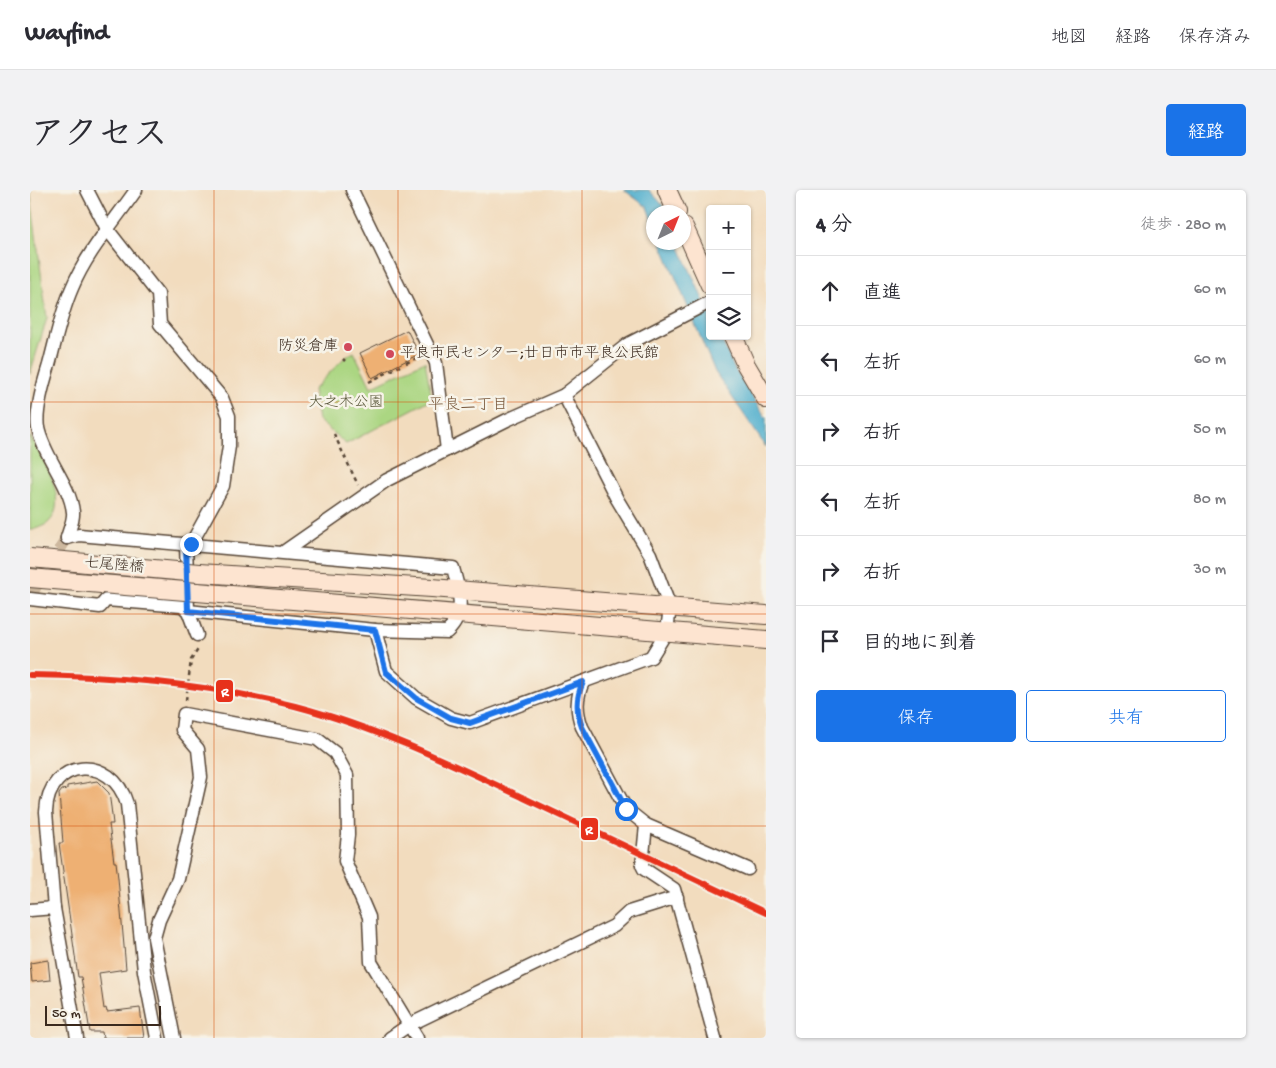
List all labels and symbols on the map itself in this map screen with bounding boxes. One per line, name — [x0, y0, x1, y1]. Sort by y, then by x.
north arrow — [646, 205, 691, 250]
place label: 防災倉庫 — [278, 337, 338, 356]
marker: 防災倉庫 — [342, 341, 354, 353]
place label: 平良市民センター;廿日市市平良公民館 — [400, 344, 659, 363]
marker: 平良市民センター;廿日市市平良公民館 — [384, 348, 396, 360]
park label: 大之木公園 — [308, 393, 384, 412]
district label: 平良二丁目 — [428, 395, 508, 416]
route end — [180, 533, 203, 556]
street label: 七尾陸橋 — [83, 554, 145, 578]
line badge: R — [215, 679, 234, 703]
text: R — [220, 685, 230, 702]
route start — [615, 798, 638, 821]
line badge: R — [580, 817, 599, 841]
text: R — [584, 823, 594, 840]
scale bar — [45, 1003, 161, 1026]

